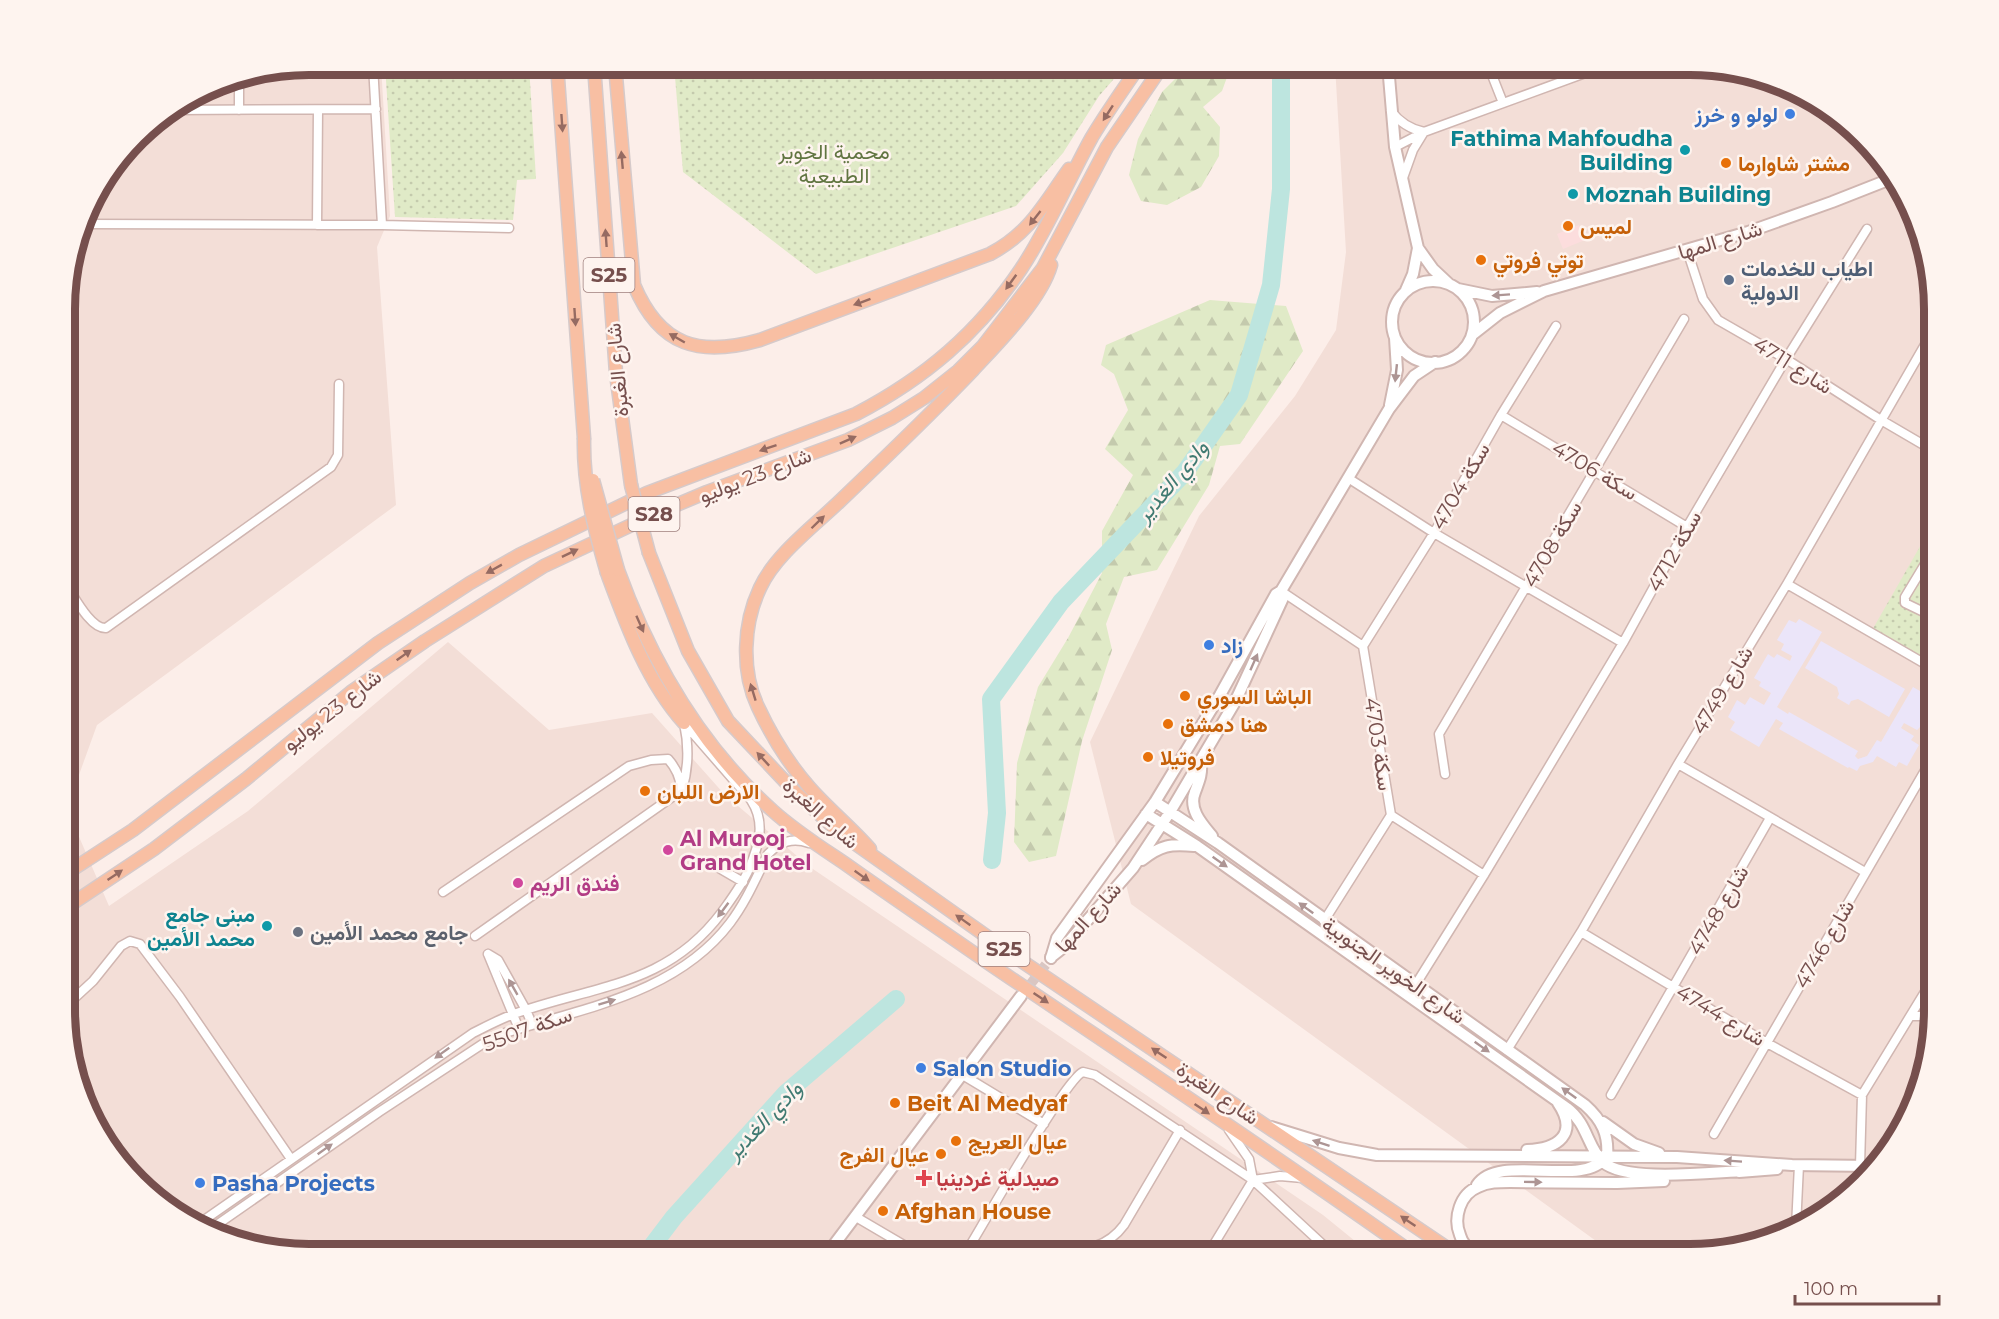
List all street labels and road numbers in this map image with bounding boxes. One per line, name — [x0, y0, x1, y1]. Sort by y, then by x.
street label: شارع المها — [1675, 215, 1766, 267]
road number: S25 — [584, 258, 634, 292]
street label: شارع الغبرة — [600, 322, 636, 418]
street label: 4711 شارع — [1748, 331, 1837, 401]
street label: 4706 سكة — [1548, 435, 1642, 505]
street label: سكة 4704 — [1425, 438, 1495, 534]
street label: شارع 23 يوليو — [695, 442, 815, 510]
street label: سكة 4708 — [1517, 496, 1587, 592]
road number: S28 — [628, 497, 680, 531]
street label: سكة 4712 — [1642, 506, 1706, 596]
street label: 4749 شارع — [1686, 642, 1760, 740]
street label: شارع 23 يوليو — [278, 664, 387, 758]
street label: 4703 سكة — [1359, 696, 1399, 792]
street label: شارع الغبرة — [776, 772, 864, 855]
street label: 4748 شارع — [1682, 861, 1755, 960]
street label: شارع المها — [1050, 876, 1128, 959]
street label: 4746 شارع — [1789, 895, 1861, 994]
street label: شارع الخوير الجنوبية — [1316, 911, 1471, 1031]
road number: S25 — [978, 932, 1030, 966]
street label: 4744 شارع — [1671, 979, 1770, 1053]
street label: سكة 5507 — [479, 1001, 575, 1057]
street label: شارع الغبرة — [1171, 1056, 1264, 1131]

